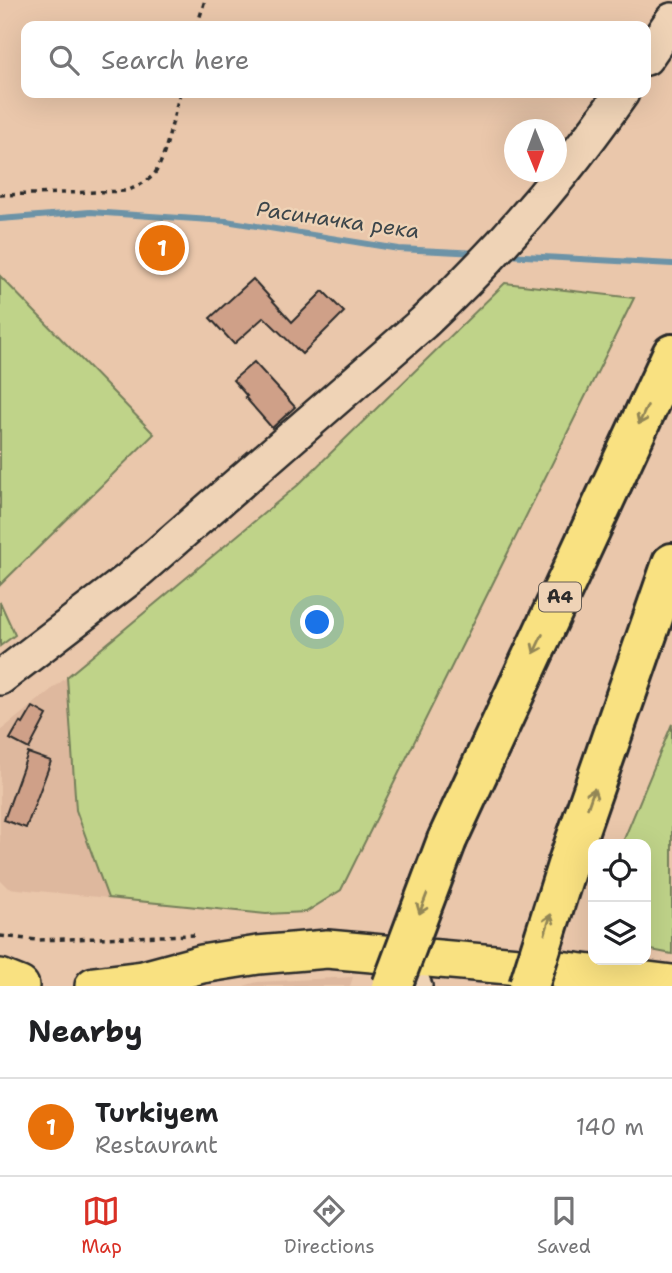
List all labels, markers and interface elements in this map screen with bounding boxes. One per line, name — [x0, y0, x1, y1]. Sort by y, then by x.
search box — [21, 21, 651, 98]
icon: search — [45, 41, 83, 79]
text: Search here — [101, 42, 250, 77]
north arrow — [504, 119, 567, 182]
water label: Расиначка река — [255, 195, 421, 245]
pin: 1 — [139, 222, 185, 274]
one-way arrow — [636, 405, 649, 426]
road number: A4 — [539, 582, 581, 612]
your location — [300, 605, 334, 639]
one-way arrow — [531, 633, 544, 654]
one-way arrow — [585, 788, 598, 809]
map controls — [588, 839, 651, 965]
button: locate — [588, 839, 651, 902]
one-way arrow — [416, 892, 428, 914]
button: layers — [588, 902, 651, 965]
one-way arrow — [543, 913, 556, 935]
text: Nearby — [28, 1011, 143, 1052]
text: Turkiyem — [95, 1095, 218, 1130]
text: 1 — [46, 1112, 56, 1142]
text: 140 m — [576, 1112, 644, 1142]
text: Restaurant — [95, 1130, 218, 1160]
tab: Map — [81, 1192, 122, 1259]
tab: Directions — [284, 1192, 375, 1259]
tab: Saved — [537, 1192, 591, 1259]

